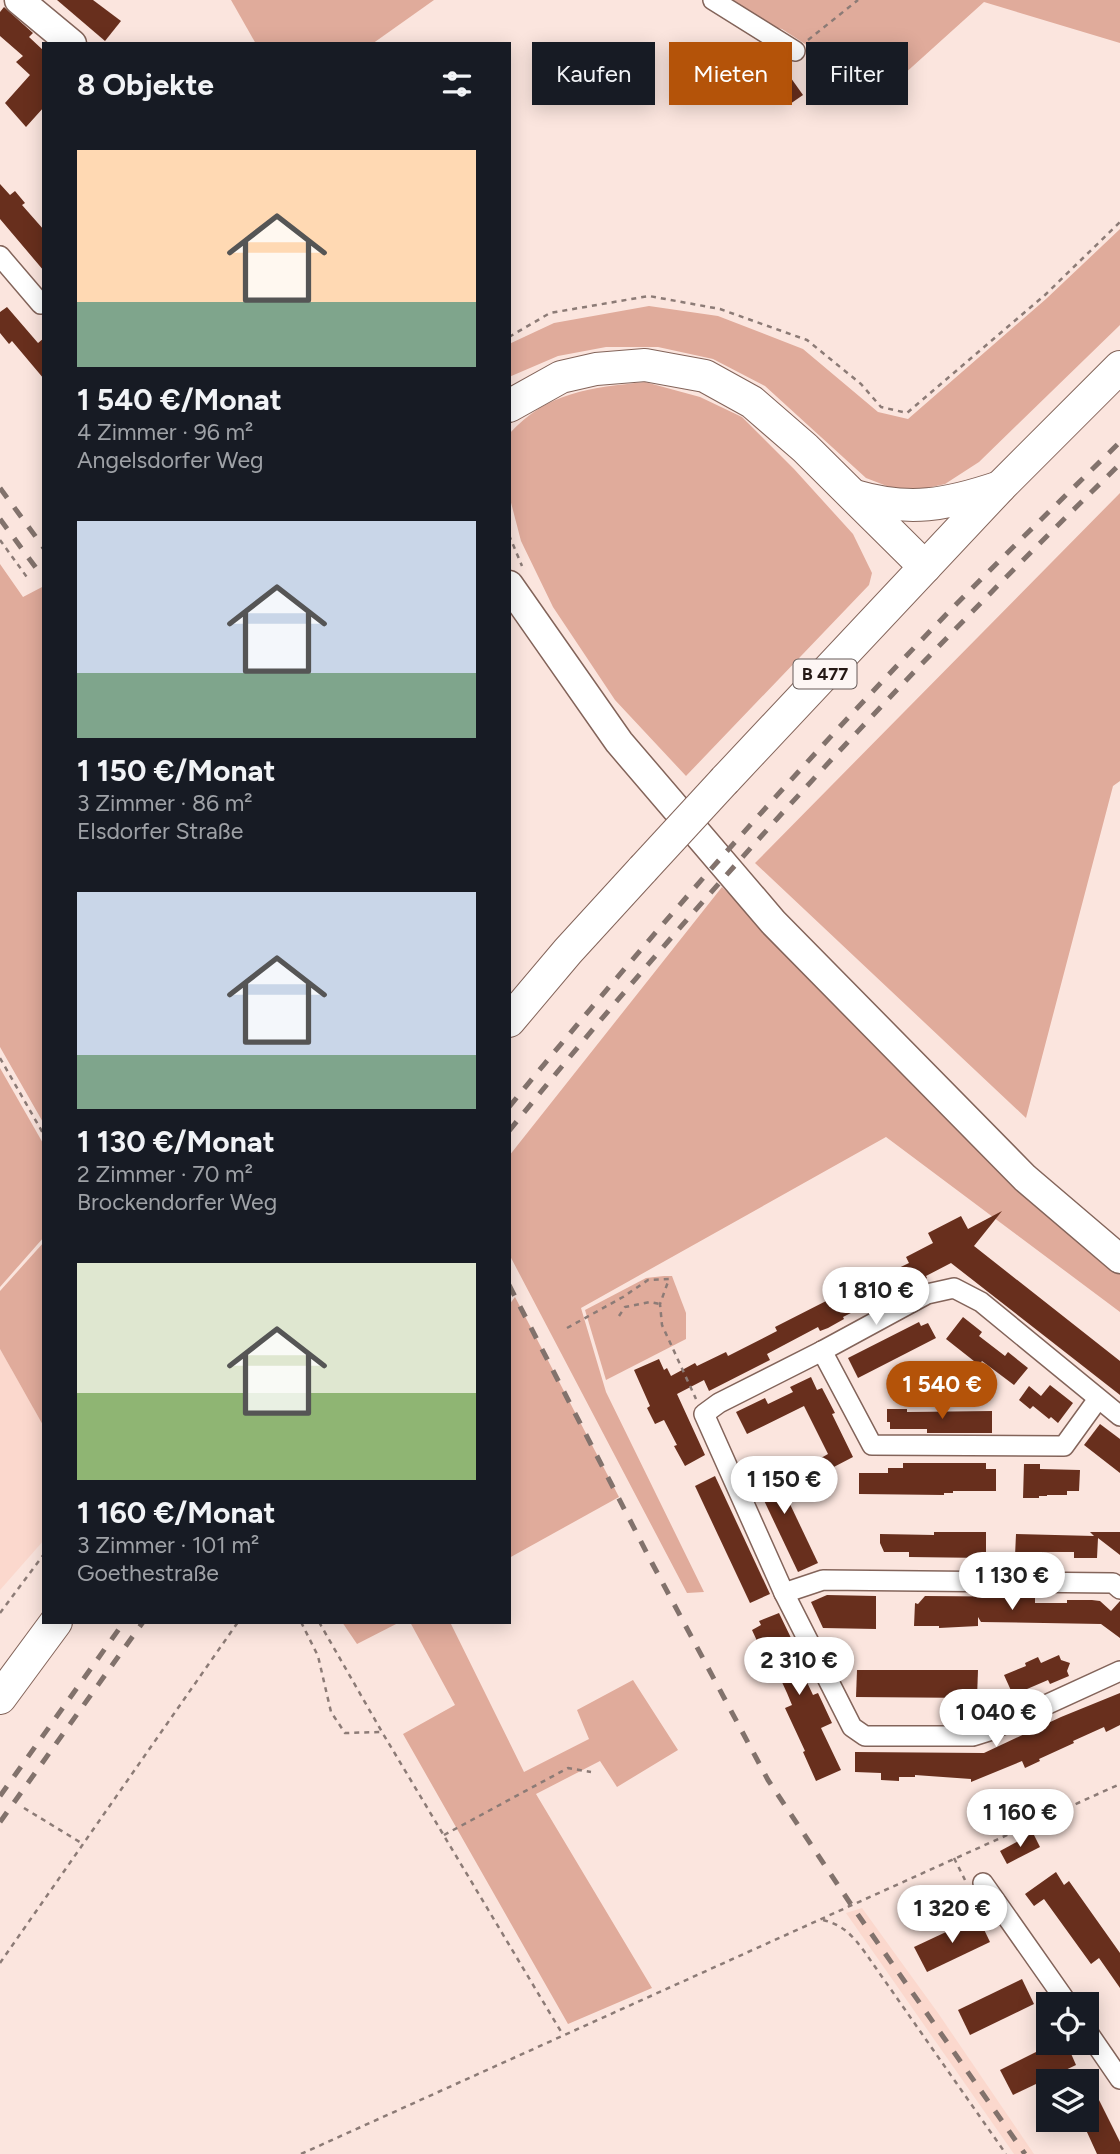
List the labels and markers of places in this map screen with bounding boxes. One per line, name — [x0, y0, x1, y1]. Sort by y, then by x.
pin: 1 810 € — [811, 1268, 941, 1327]
pin: 1 540 € — [877, 1362, 1007, 1421]
pin: 1 150 € — [719, 1456, 849, 1516]
pin: 1 130 € — [947, 1552, 1077, 1612]
pin: 2 310 € — [734, 1638, 864, 1697]
pin: 1 040 € — [931, 1690, 1061, 1749]
pin: 1 160 € — [955, 1790, 1085, 1849]
pin: 1 320 € — [887, 1885, 1017, 1945]

